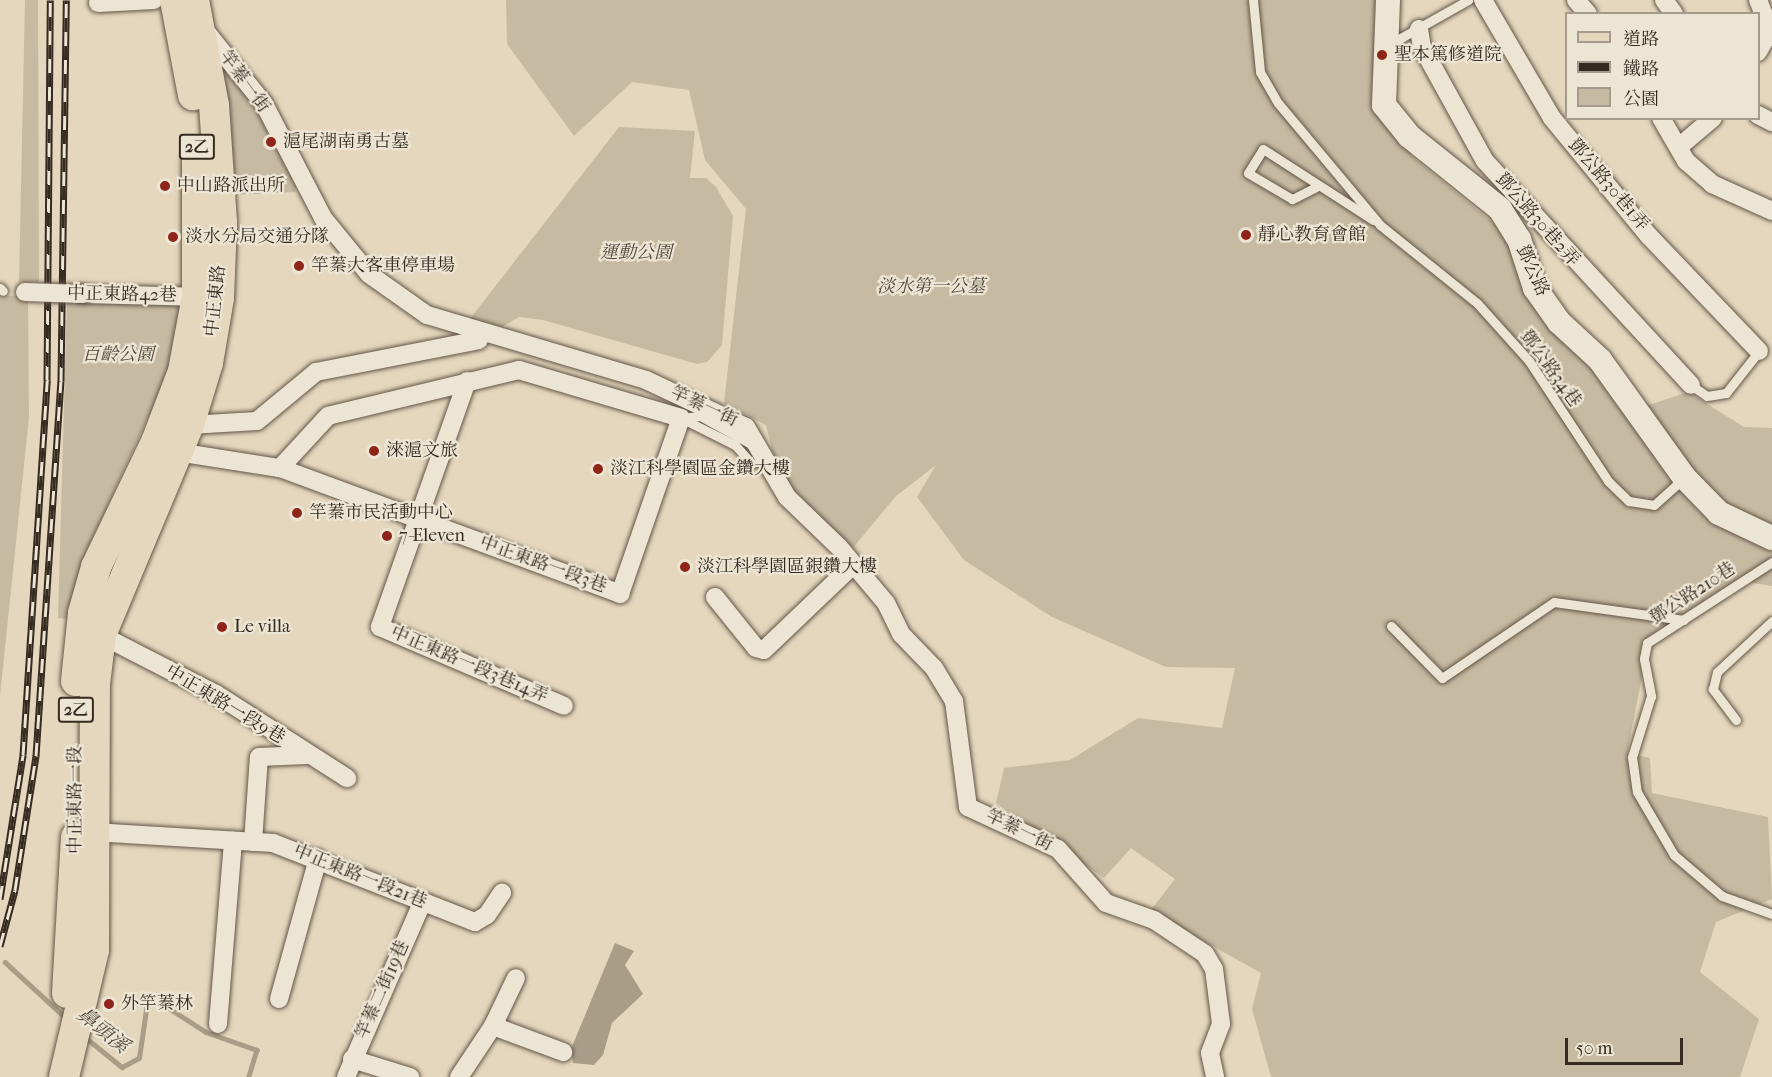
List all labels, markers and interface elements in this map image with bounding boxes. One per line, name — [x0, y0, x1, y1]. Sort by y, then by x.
legend — [1565, 12, 1760, 120]
text: 道路 — [1623, 29, 1659, 50]
place label: 聖本篤修道院 — [1394, 44, 1502, 66]
street label: 竿蓁一街 — [214, 47, 274, 117]
marker: 聖本篤修道院 — [1375, 48, 1389, 62]
text: 鐵路 — [1623, 59, 1659, 80]
text: 公園 — [1623, 89, 1659, 110]
place label: 滬尾湖南勇古墓 — [283, 131, 409, 153]
road number: 2乙 — [178, 134, 216, 160]
street label: 鄧公路30巷1弄 — [1563, 134, 1653, 236]
marker: 滬尾湖南勇古墓 — [264, 135, 278, 149]
street label: 鄧公路30巷2弄 — [1491, 169, 1583, 271]
place label: 中山路派出所 — [177, 175, 285, 197]
marker: 中山路派出所 — [158, 179, 172, 193]
place label: 靜心教育會館 — [1258, 224, 1366, 246]
place label: 淡水分局交通分隊 — [185, 226, 329, 248]
marker: 靜心教育會館 — [1239, 228, 1253, 242]
marker: 淡水分局交通分隊 — [166, 230, 180, 244]
park label: 運動公園 — [600, 242, 672, 264]
street label: 鄧公路 — [1511, 242, 1553, 300]
place label: 竿蓁大客車停車場 — [311, 255, 455, 277]
marker: 竿蓁大客車停車場 — [292, 259, 306, 273]
street label: 中正東路 — [201, 264, 231, 338]
park label: 淡水第一公墓 — [877, 276, 985, 298]
street label: 中正東路42巷 — [67, 283, 177, 307]
street label: 鄧公路34巷 — [1515, 326, 1585, 412]
park label: 百齡公園 — [82, 344, 154, 366]
street label: 竿蓁一街 — [667, 382, 741, 432]
place label: 淶滬文旅 — [386, 440, 458, 462]
marker: 淶滬文旅 — [367, 444, 381, 458]
place label: 淡江科學園區金鑽大樓 — [610, 458, 790, 480]
marker: 淡江科學園區金鑽大樓 — [591, 462, 605, 476]
place label: 竿蓁市民活動中心 — [309, 502, 453, 524]
marker: 竿蓁市民活動中心 — [290, 506, 304, 520]
place label: 7-Eleven — [399, 525, 465, 547]
marker: 7-Eleven — [380, 529, 394, 543]
street label: 中正東路一段3巷 — [477, 532, 609, 598]
place label: 淡江科學園區銀鑽大樓 — [697, 556, 877, 578]
street label: 鄧公路210巷 — [1646, 558, 1740, 630]
marker: 淡江科學園區銀鑽大樓 — [678, 560, 692, 574]
place label: Le villa — [234, 616, 290, 638]
marker: Le villa — [215, 620, 229, 634]
street label: 中正東路一段3巷14弄 — [387, 622, 551, 708]
street label: 中正東路一段9巷 — [161, 661, 289, 749]
road number: 2乙 — [56, 697, 96, 723]
street label: 中正東路一段 — [65, 746, 87, 854]
street label: 竿蓁一街 — [982, 806, 1056, 856]
street label: 中正東路一段21巷 — [290, 840, 430, 914]
street label: 竿蓁二街19巷 — [352, 937, 414, 1043]
place label: 外竿蓁林 — [121, 993, 193, 1015]
marker: 外竿蓁林 — [102, 997, 116, 1011]
water label: 鼻頭溪 — [72, 1002, 134, 1058]
scale bar — [1568, 1026, 1686, 1064]
text: 50 m — [1576, 1038, 1612, 1059]

